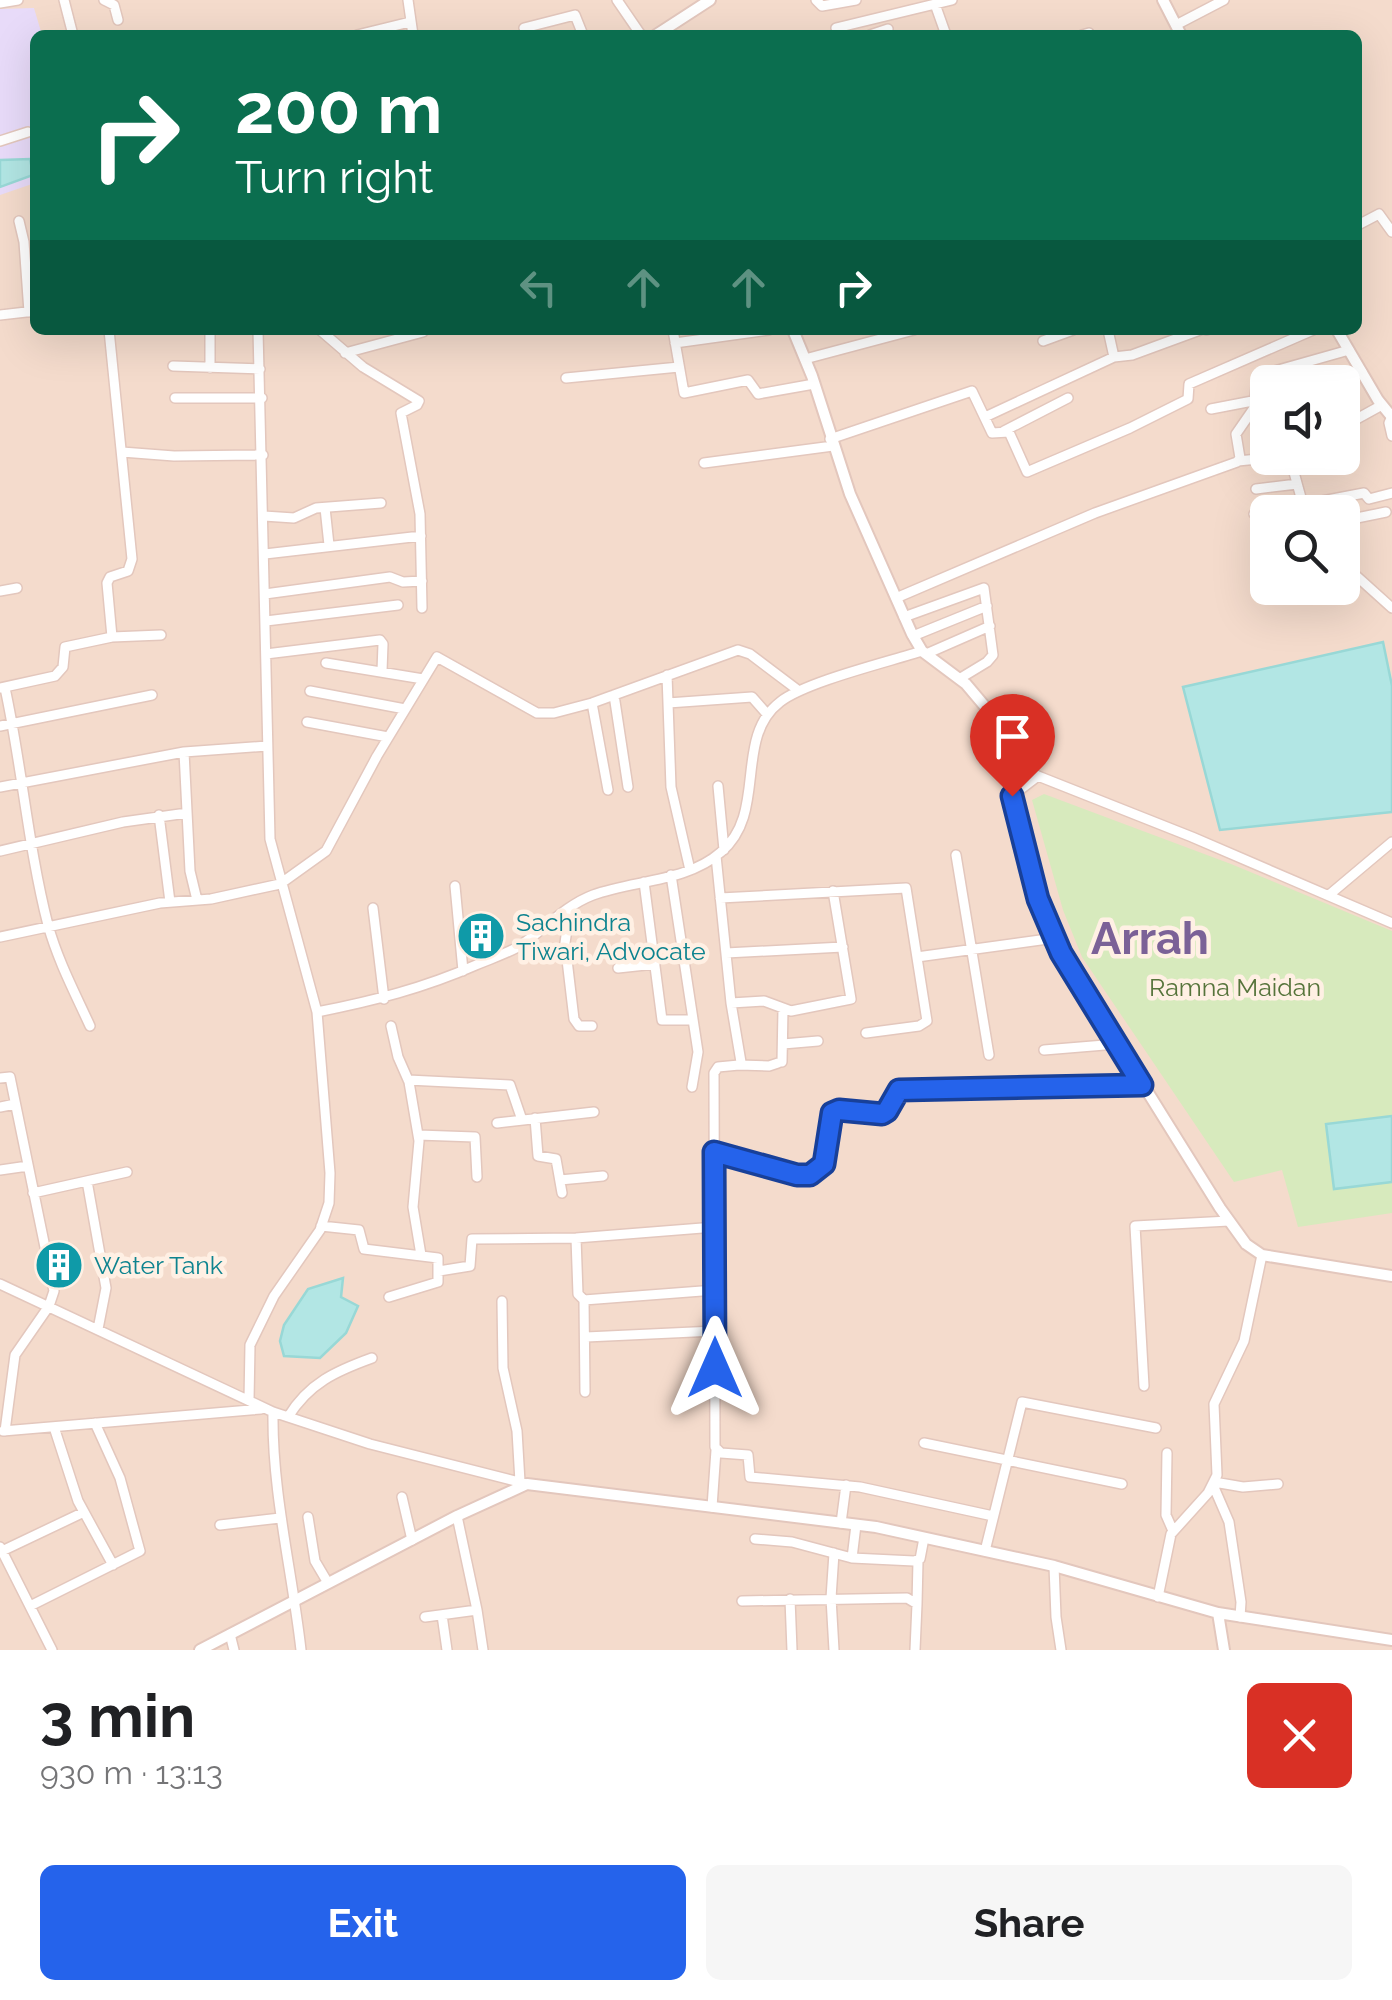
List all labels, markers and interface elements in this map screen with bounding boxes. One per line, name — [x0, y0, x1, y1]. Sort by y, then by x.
text: 200 m — [235, 67, 442, 149]
icon: right — [70, 70, 200, 200]
text: Turn right — [235, 151, 433, 204]
icon: left — [511, 260, 566, 315]
icon: ahead — [616, 260, 671, 315]
icon: ahead — [721, 260, 776, 315]
icon: right — [826, 260, 881, 315]
map controls — [1250, 365, 1360, 605]
button: sound — [1250, 365, 1360, 475]
button: search — [1250, 495, 1360, 605]
pin — [970, 694, 1055, 797]
icon: arrive — [985, 709, 1040, 764]
place label: Sachindra Tiwari, Advocate — [516, 907, 706, 966]
building icon: Sachindra Tiwari, Advocate — [455, 910, 507, 962]
district label: Arrah — [1091, 912, 1209, 965]
park label: Ramna Maidan — [1149, 972, 1321, 1002]
building icon: Water Tank — [33, 1239, 85, 1291]
place label: Water Tank — [94, 1250, 224, 1280]
position arrow — [663, 1316, 767, 1420]
text: 3 min — [40, 1681, 195, 1751]
button: close — [1247, 1683, 1352, 1788]
text: 930 m · 13:13 — [40, 1754, 223, 1791]
button: Exit — [40, 1865, 686, 1980]
button: Share — [706, 1865, 1352, 1980]

